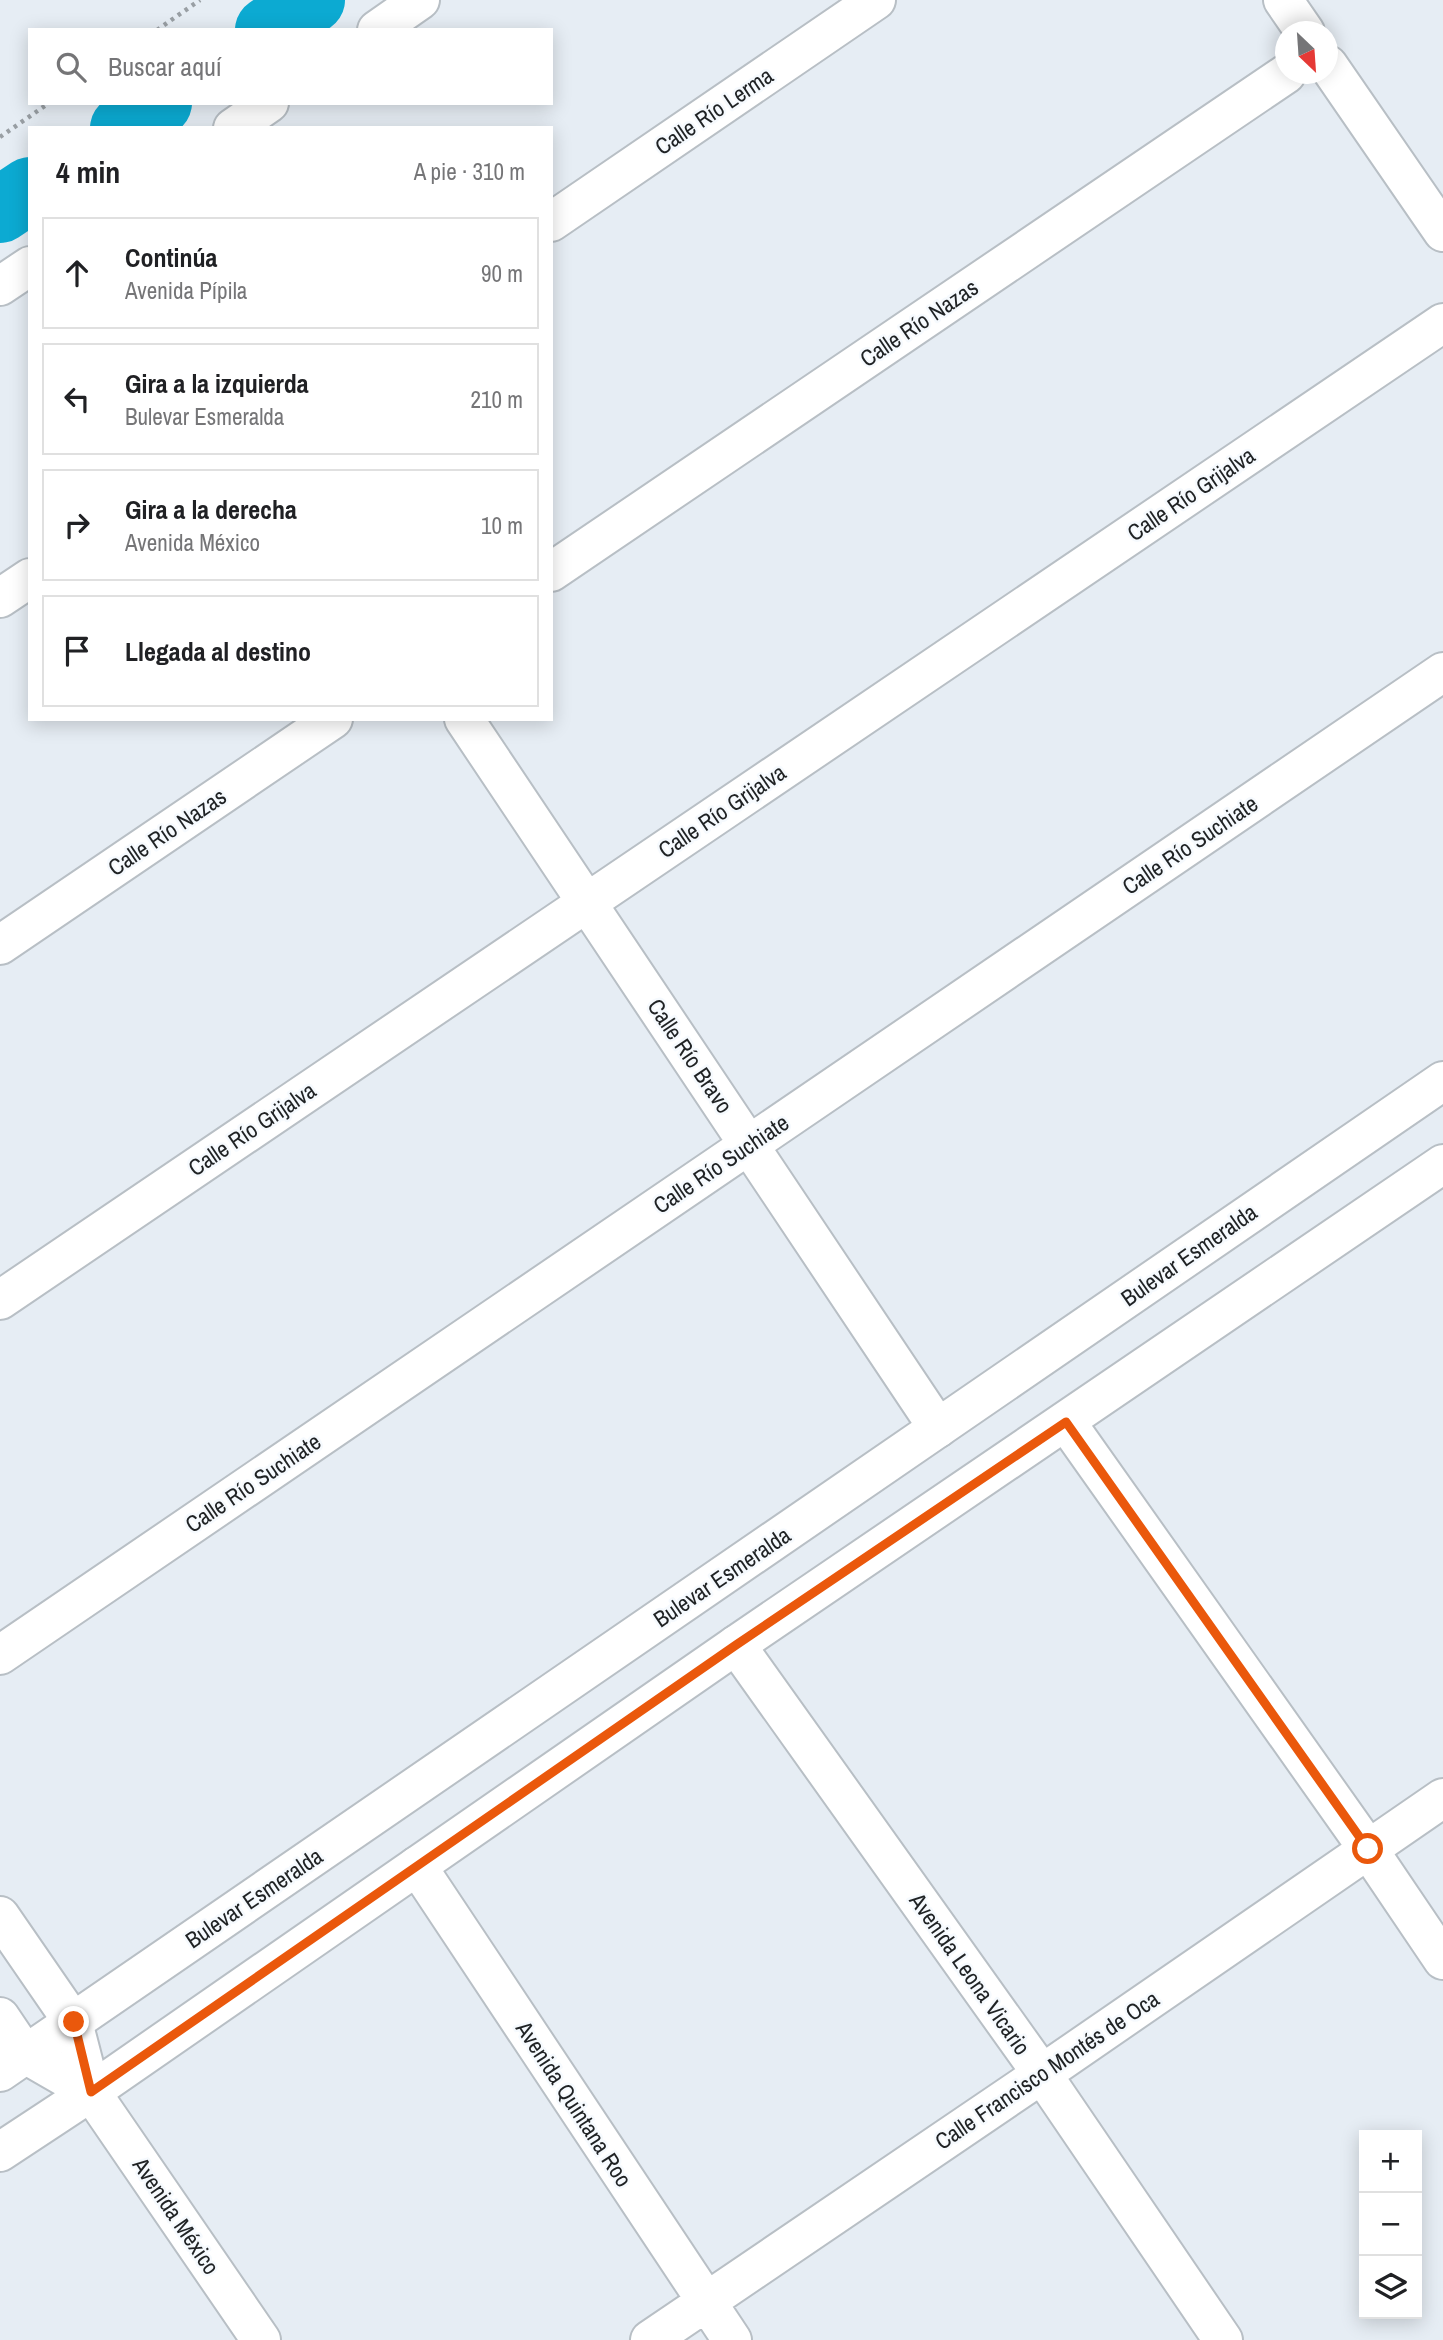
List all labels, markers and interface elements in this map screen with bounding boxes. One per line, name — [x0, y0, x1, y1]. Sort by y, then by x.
north arrow — [1275, 21, 1338, 84]
search box — [28, 28, 553, 105]
icon: search — [52, 48, 90, 86]
text: Buscar aquí — [108, 49, 222, 84]
street label: Calle Río Lerma — [649, 59, 779, 162]
text: 4 min — [56, 152, 120, 192]
text: A pie · 310 m — [414, 156, 525, 187]
text: Continúa — [125, 240, 217, 275]
icon: ahead — [58, 254, 96, 292]
text: 90 m — [481, 258, 523, 289]
street label: Calle Río Nazas — [854, 272, 984, 374]
text: Avenida Pípila — [125, 275, 247, 306]
text: Gira a la izquierda — [125, 366, 309, 401]
icon: left — [58, 380, 96, 418]
text: 210 m — [471, 384, 523, 415]
text: Bulevar Esmeralda — [125, 401, 284, 432]
street label: Calle Río Grijalva — [1121, 439, 1261, 548]
text: Gira a la derecha — [125, 492, 297, 527]
icon: right — [58, 506, 96, 544]
text: 10 m — [481, 510, 523, 541]
text: Avenida México — [125, 527, 260, 558]
icon: arrive — [58, 632, 96, 670]
text: Llegada al destino — [125, 634, 311, 669]
street label: Calle Río Grijalva — [652, 756, 792, 865]
street label: Calle Río Nazas — [102, 781, 232, 883]
street label: Calle Río Suchiate — [1116, 788, 1264, 901]
street label: Calle Río Bravo — [641, 992, 740, 1119]
street label: Calle Río Grijalva — [182, 1074, 322, 1183]
street label: Calle Río Suchiate — [647, 1107, 795, 1220]
street label: Bulevar Esmeralda — [1115, 1196, 1263, 1313]
street label: Calle Río Suchiate — [179, 1426, 327, 1539]
street label: Bulevar Esmeralda — [647, 1519, 797, 1634]
route start — [1352, 1833, 1383, 1864]
street label: Bulevar Esmeralda — [179, 1840, 329, 1955]
street label: Avenida Leona Vicario — [902, 1886, 1038, 2061]
street label: Calle Francisco Montés de Oca — [929, 1983, 1165, 2156]
route end — [58, 2006, 89, 2037]
street label: Avenida Quintana Roo — [509, 2014, 640, 2193]
map controls — [1359, 2130, 1422, 2319]
button: + — [1359, 2130, 1422, 2193]
street label: Avenida México — [125, 2150, 227, 2280]
button: − — [1359, 2193, 1422, 2256]
button: layers — [1359, 2256, 1422, 2319]

